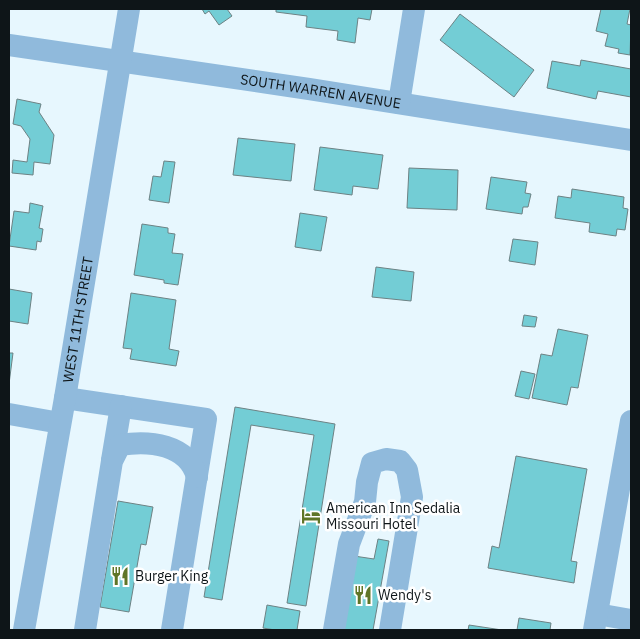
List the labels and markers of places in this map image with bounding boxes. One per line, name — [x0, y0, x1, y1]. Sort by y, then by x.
place label: American Inn Sedalia Missouri Hotel — [326, 499, 461, 533]
hotel icon: American Inn Sedalia Missouri Hotel — [300, 505, 322, 527]
restaurant icon: Burger King — [109, 565, 131, 587]
place label: Burger King — [135, 567, 209, 585]
restaurant icon: Wendy's — [352, 584, 374, 606]
place label: Wendy's — [378, 586, 432, 604]

